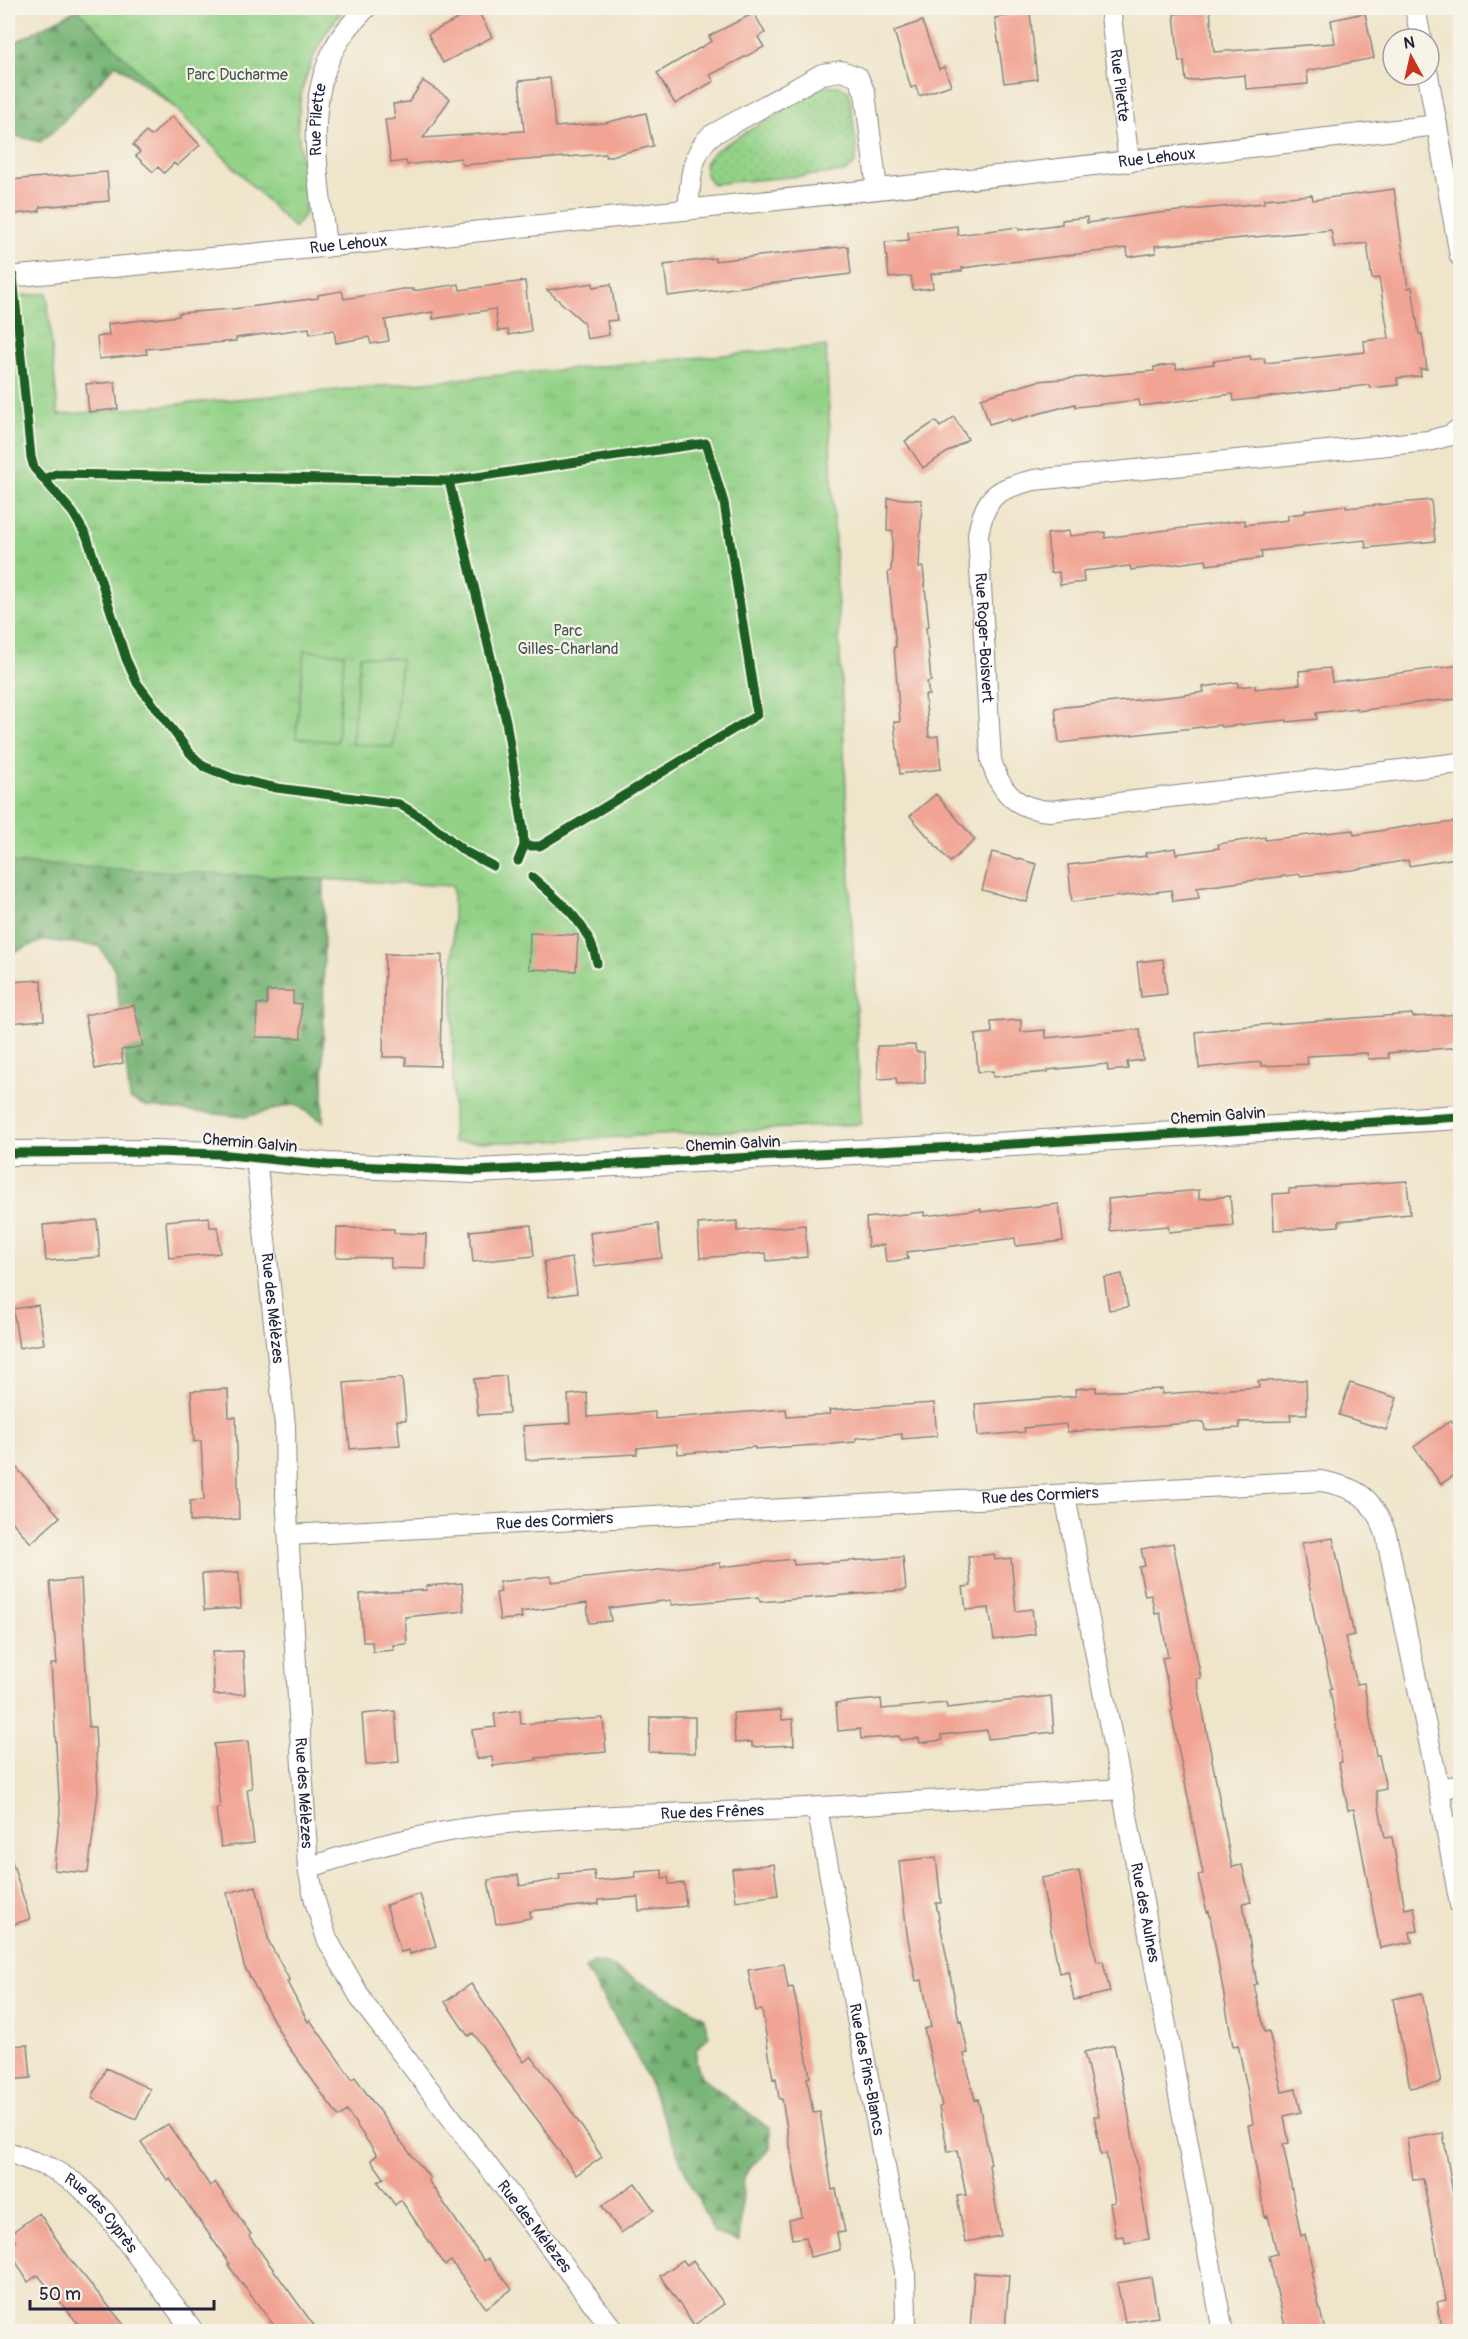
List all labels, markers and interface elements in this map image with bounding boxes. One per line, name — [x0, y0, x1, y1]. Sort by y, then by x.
north arrow — [1381, 27, 1441, 87]
text: N — [1402, 32, 1416, 54]
street label: Rue Pilette — [1105, 48, 1134, 123]
park label: Parc Ducharme — [186, 65, 288, 85]
street label: Rue Pilette — [306, 81, 331, 156]
street label: Rue Lehoux — [1117, 143, 1197, 172]
street label: Rue Lehoux — [309, 231, 388, 258]
street label: Rue Roger-Boisvert — [970, 572, 998, 704]
park label: Parc Gilles-Charland — [517, 621, 619, 659]
street label: Chemin Galvin — [1170, 1103, 1266, 1129]
street label: Chemin Galvin — [202, 1129, 298, 1157]
street label: Chemin Galvin — [685, 1132, 781, 1156]
street label: Rue des Mélèzes — [256, 1252, 288, 1364]
street label: Rue des Cormiers — [981, 1483, 1099, 1509]
street label: Rue des Cormiers — [496, 1508, 614, 1534]
street label: Rue des Mélèzes — [290, 1737, 317, 1849]
street label: Rue des Frênes — [660, 1800, 764, 1824]
street label: Rue des Aulnes — [1126, 1861, 1164, 1964]
street label: Rue des Pins-Blancs — [844, 2002, 889, 2137]
street label: Rue des Cyprès — [61, 2169, 142, 2257]
street label: Rue des Mélèzes — [493, 2177, 576, 2277]
scale bar — [30, 2273, 214, 2311]
text: 50 m — [39, 2283, 81, 2306]

